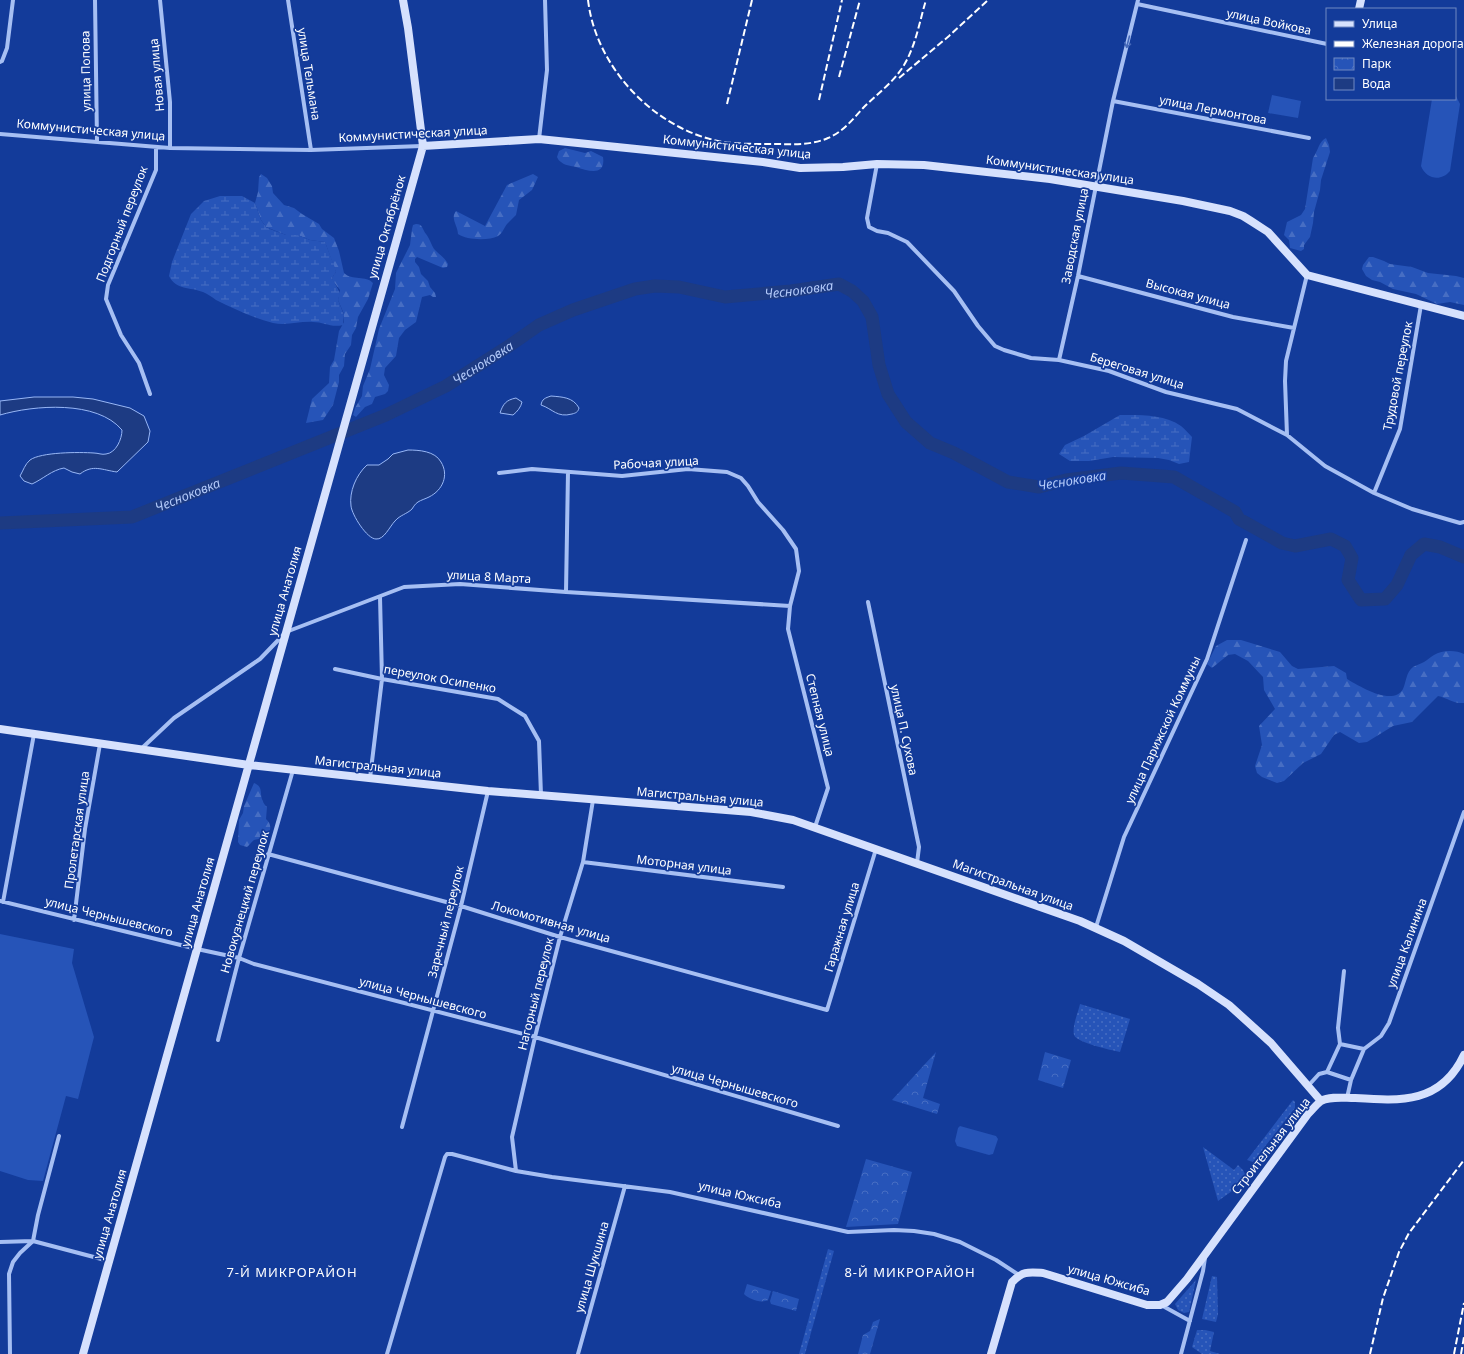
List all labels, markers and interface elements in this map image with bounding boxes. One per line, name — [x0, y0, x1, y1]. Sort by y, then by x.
street label: улица Войкова — [1225, 4, 1313, 39]
legend — [1326, 8, 1456, 100]
text: Улица — [1362, 15, 1397, 32]
street label: улица Тельмана — [294, 26, 325, 121]
street label: улица Попова — [76, 30, 95, 112]
one-way arrow — [1124, 35, 1131, 48]
text: Железная дорога — [1362, 35, 1464, 52]
street label: Новая улица — [145, 38, 168, 112]
text: Парк — [1362, 55, 1392, 72]
text: Вода — [1362, 75, 1391, 92]
street label: улица Лермонтова — [1158, 91, 1268, 128]
street label: Коммунистическая улица — [16, 115, 166, 144]
street label: Коммунистическая улица — [338, 121, 488, 146]
street label: Коммунистическая улица — [662, 130, 812, 163]
street label: Коммунистическая улица — [985, 151, 1135, 188]
street label: Подгорный переулок — [92, 163, 152, 284]
street label: улица Октябрёнок — [364, 172, 410, 281]
street label: Заводская улица — [1057, 186, 1092, 285]
street label: Высокая улица — [1144, 274, 1232, 313]
water label: Чесноковка — [764, 276, 835, 302]
street label: Трудовой переулок — [1379, 319, 1417, 432]
water label: Чесноковка — [449, 336, 517, 389]
street label: Береговая улица — [1088, 348, 1186, 393]
street label: Рабочая улица — [613, 452, 699, 473]
water label: Чесноковка — [1037, 466, 1108, 494]
water label: Чесноковка — [152, 473, 224, 516]
street label: улица Анатолия — [264, 544, 305, 638]
street label: улица 8 Марта — [447, 566, 531, 587]
street label: улица Парижской Коммуны — [1121, 653, 1204, 807]
street label: переулок Осипенко — [383, 660, 498, 697]
street label: Степная улица — [802, 672, 839, 758]
street label: улица П. Сухова — [887, 683, 922, 777]
street label: Магистральная улица — [314, 751, 442, 782]
street label: Пролетарская улица — [60, 770, 93, 890]
street label: Магистральная улица — [636, 782, 764, 811]
street label: Новокузнецкий переулок — [216, 828, 273, 975]
street label: Моторная улица — [635, 850, 733, 879]
street label: улица Анатолия — [177, 855, 218, 949]
street label: Магистральная улица — [950, 855, 1076, 914]
street label: Заречный переулок — [423, 863, 468, 980]
street label: Гаражная улица — [820, 880, 863, 974]
street label: улица Чернышевского — [43, 892, 175, 941]
street label: улица Калинина — [1382, 895, 1431, 990]
street label: Локомотивная улица — [490, 896, 613, 947]
street label: Нагорный переулок — [513, 935, 558, 1052]
street label: улица Чернышевского — [358, 972, 489, 1023]
street label: улица Чернышевского — [670, 1059, 801, 1112]
street label: Строительная улица — [1227, 1094, 1314, 1198]
street label: улица Анатолия — [89, 1167, 130, 1261]
street label: улица Южсиба — [697, 1177, 783, 1212]
street label: улица Шукшина — [570, 1219, 613, 1315]
street label: улица Южсиба — [1066, 1260, 1152, 1299]
district label: 7-Й МИКРОРАЙОН — [226, 1263, 358, 1281]
district label: 8-Й МИКРОРАЙОН — [844, 1263, 976, 1281]

